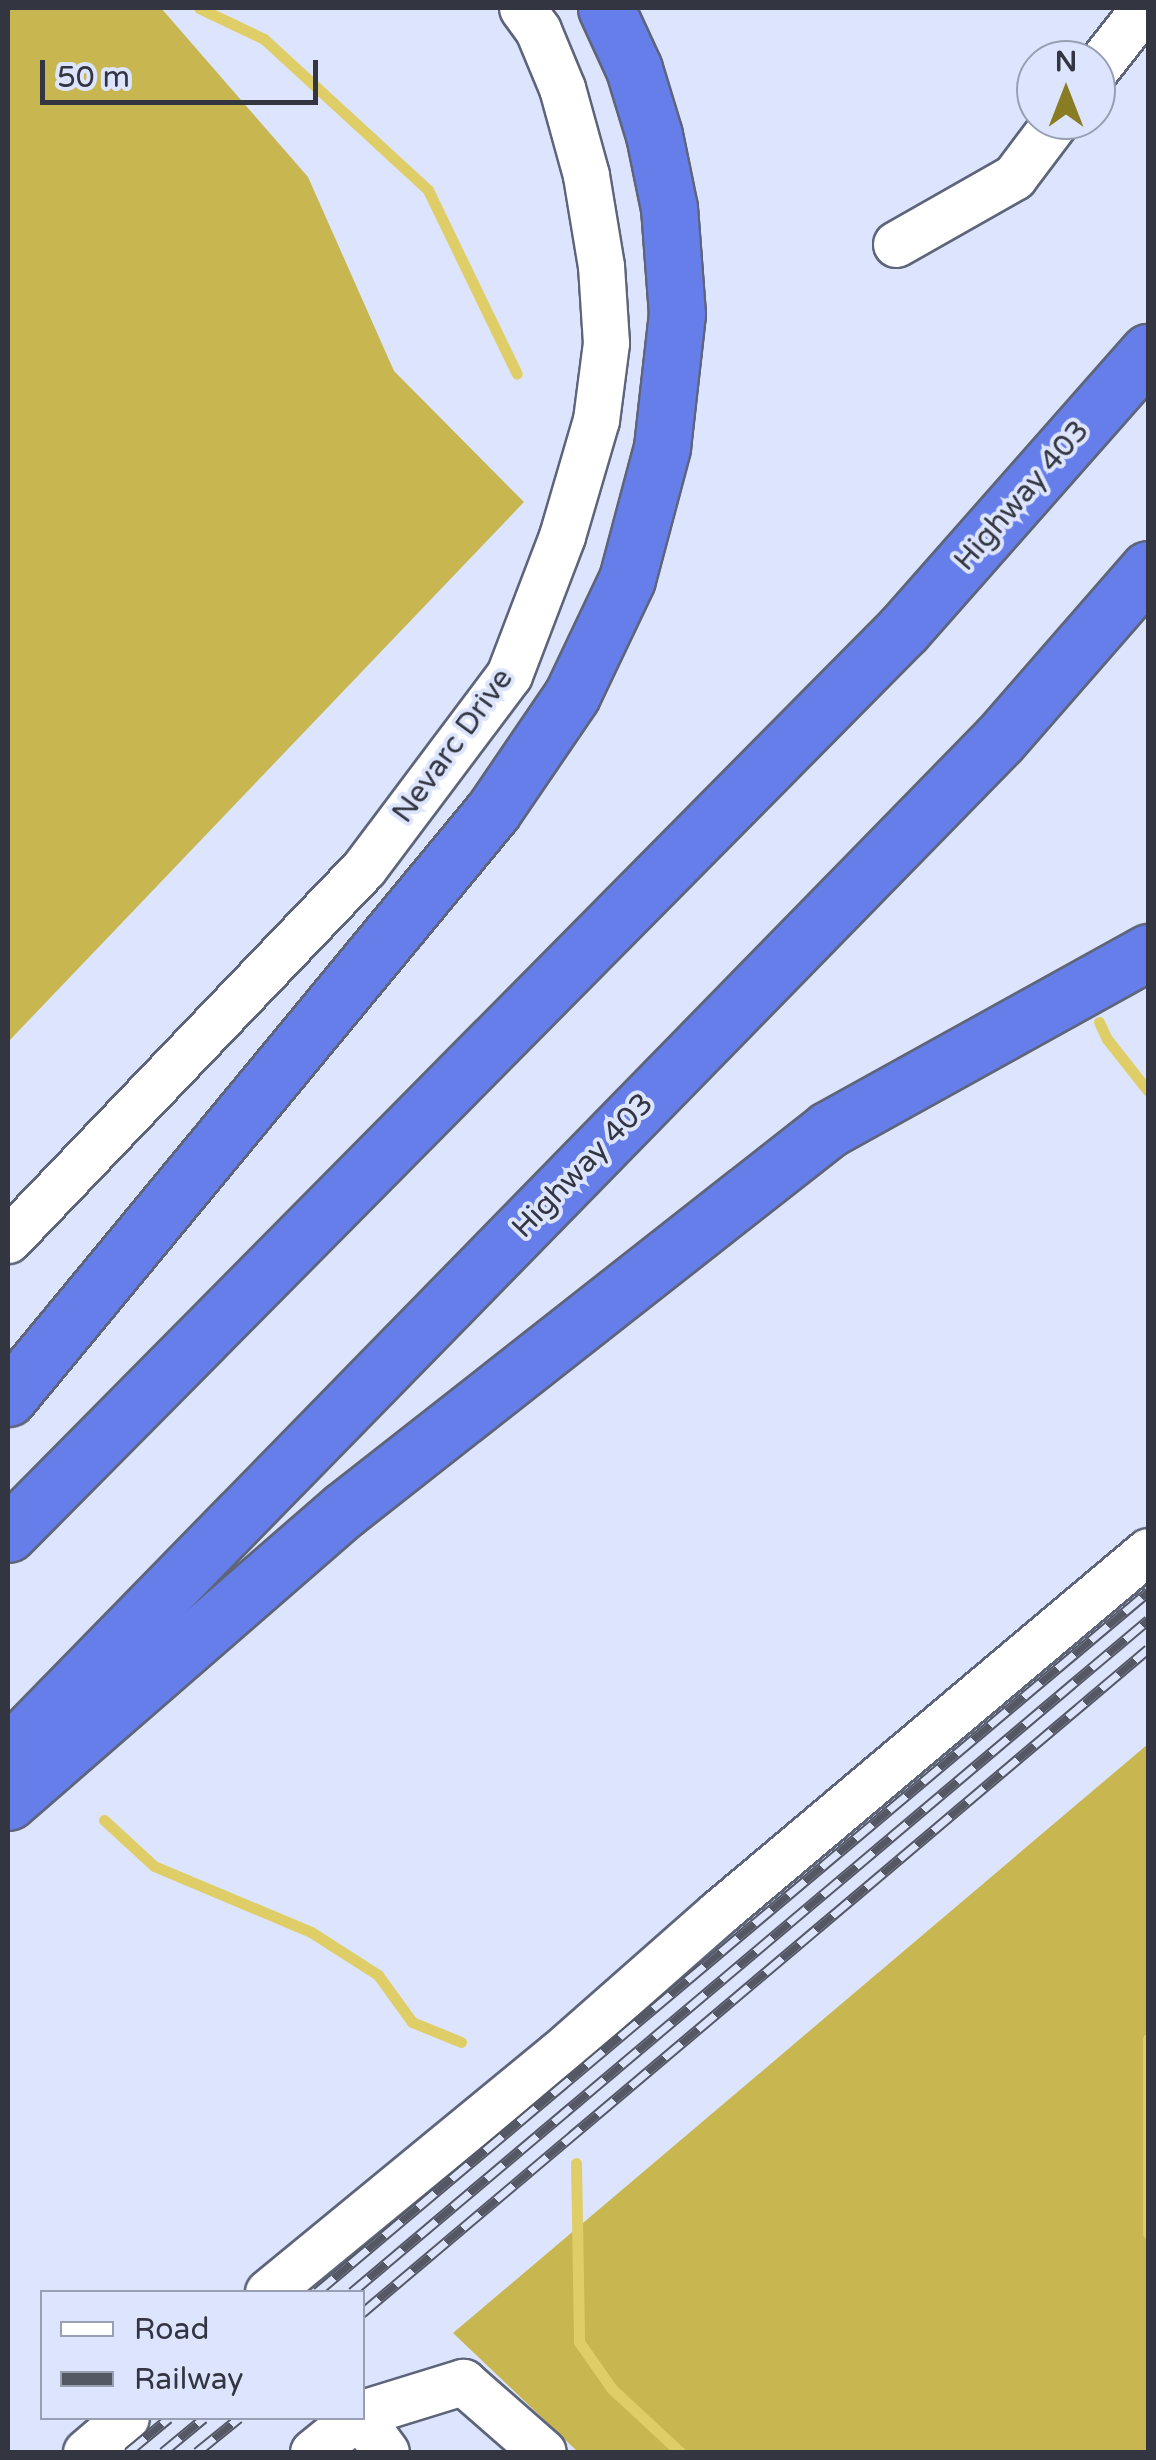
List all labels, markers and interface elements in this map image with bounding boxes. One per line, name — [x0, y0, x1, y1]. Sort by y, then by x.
scale bar — [45, 40, 322, 102]
north arrow — [1016, 40, 1116, 140]
text: N — [1055, 45, 1077, 79]
text: 50 m — [57, 59, 130, 96]
street label: Highway 403 — [947, 413, 1097, 579]
street label: Nevarc Drive — [385, 662, 521, 830]
street label: Highway 403 — [505, 1086, 661, 1246]
legend — [40, 2290, 365, 2420]
text: Road — [134, 2311, 209, 2348]
text: Railway — [134, 2361, 243, 2398]

